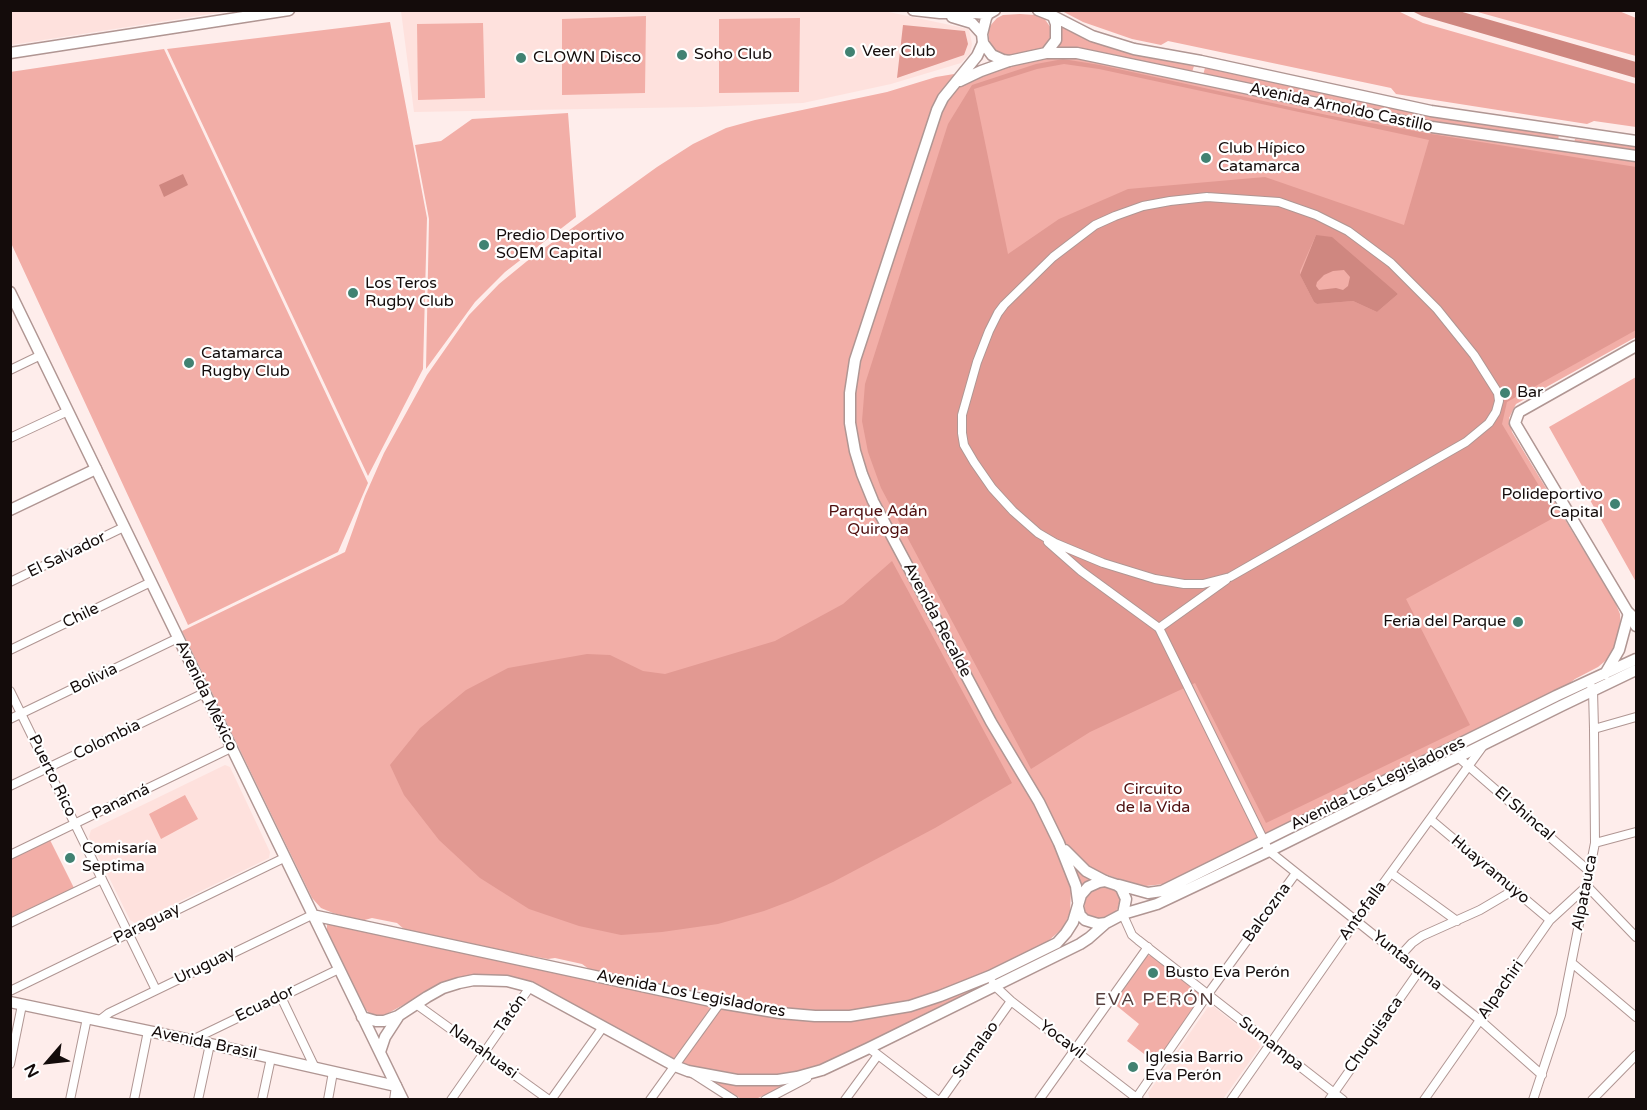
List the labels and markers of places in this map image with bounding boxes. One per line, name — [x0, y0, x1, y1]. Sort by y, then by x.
place label: Veer Club — [862, 42, 936, 62]
place label: Soho Club — [694, 45, 772, 65]
marker: Veer Club — [843, 45, 857, 59]
place label: CLOWN Disco — [533, 48, 641, 68]
marker: Soho Club — [675, 48, 689, 62]
marker: CLOWN Disco — [514, 51, 528, 65]
place label: Club Hípico Catamarca — [1218, 139, 1305, 177]
marker: Club Hípico Catamarca — [1199, 151, 1213, 165]
place label: Predio Deportivo SOEM Capital — [496, 226, 624, 264]
marker: Predio Deportivo SOEM Capital — [477, 238, 491, 252]
place label: Los Teros Rugby Club — [365, 274, 454, 312]
marker: Los Teros Rugby Club — [346, 286, 360, 300]
place label: Catamarca Rugby Club — [201, 344, 290, 382]
marker: Catamarca Rugby Club — [182, 356, 196, 370]
place label: Bar — [1517, 383, 1543, 403]
marker: Bar — [1498, 386, 1512, 400]
place label: Polideportivo Capital — [1501, 485, 1603, 523]
marker: Polideportivo Capital — [1608, 497, 1622, 511]
place label: Feria del Parque — [1383, 612, 1506, 632]
marker: Feria del Parque — [1511, 615, 1525, 629]
place label: Comisaría Septima — [82, 839, 157, 877]
marker: Comisaría Septima — [63, 851, 77, 865]
place label: Busto Eva Perón — [1165, 963, 1290, 983]
marker: Busto Eva Perón — [1146, 966, 1160, 980]
place label: Iglesia Barrio Eva Perón — [1145, 1048, 1243, 1086]
marker: Iglesia Barrio Eva Perón — [1126, 1060, 1140, 1074]

